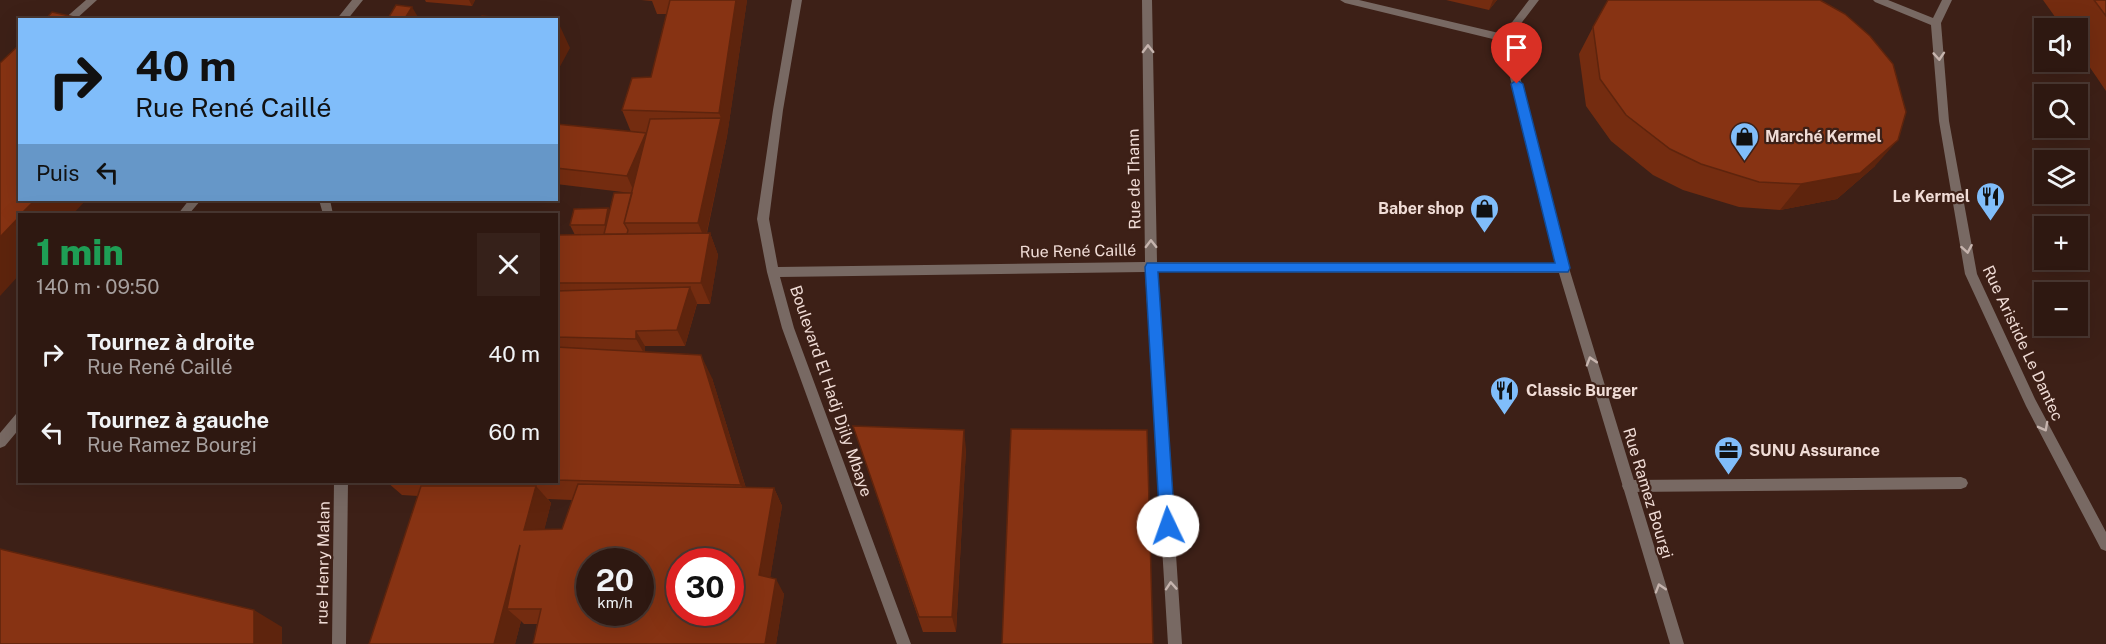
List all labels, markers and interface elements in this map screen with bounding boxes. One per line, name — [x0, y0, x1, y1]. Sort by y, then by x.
map controls — [2034, 18, 2088, 336]
button: sound — [2034, 18, 2088, 72]
pin — [1491, 22, 1542, 84]
icon: arrive — [1500, 31, 1533, 64]
text: 40 m — [135, 41, 237, 90]
icon: right — [36, 42, 114, 120]
one-way arrow — [1142, 45, 1154, 54]
one-way arrow — [1932, 52, 1945, 61]
button: search — [2034, 84, 2088, 138]
text: Rue René Caillé — [135, 91, 332, 123]
shop icon: Marché Kermel — [1728, 120, 1760, 162]
place label: Marché Kermel — [1765, 127, 1882, 146]
street label: Rue de Thann — [1124, 128, 1144, 230]
button: layers — [2034, 150, 2088, 204]
icon: left — [91, 156, 124, 189]
text: Puis — [36, 160, 79, 186]
restaurant icon: Le Kermel — [1975, 180, 2007, 222]
place label: Le Kermel — [1893, 187, 1970, 206]
shop icon: Baber shop — [1469, 192, 1501, 234]
place label: Baber shop — [1378, 199, 1464, 218]
button: + — [2034, 216, 2088, 270]
text: 1 min — [36, 231, 124, 273]
button: close — [477, 233, 540, 296]
street label: Rue René Caillé — [1020, 240, 1136, 262]
one-way arrow — [1145, 240, 1157, 249]
one-way arrow — [1960, 244, 1972, 254]
street label: Rue Aristide Le Dantec — [1979, 262, 2067, 424]
text: 140 m · 09:50 — [36, 275, 159, 299]
button: − — [2034, 282, 2088, 336]
street label: Boulevard El Hadj Djily Mbaye — [786, 283, 876, 499]
text: Tournez à droite — [87, 329, 255, 355]
icon: right — [36, 338, 69, 371]
text: 40 m — [488, 341, 540, 367]
text: Rue René Caillé — [87, 355, 233, 379]
one-way arrow — [1586, 356, 1598, 367]
restaurant icon: Classic Burger — [1489, 374, 1521, 416]
place label: Classic Burger — [1526, 381, 1638, 400]
text: Tournez à gauche — [87, 407, 269, 433]
icon: left — [36, 416, 69, 449]
text: 60 m — [489, 419, 540, 445]
one-way arrow — [2036, 421, 2048, 432]
street label: Rue Ramez Bourgi — [1619, 425, 1677, 561]
text: Rue Ramez Bourgi — [87, 433, 257, 457]
office icon: SUNU Assurance — [1712, 434, 1744, 476]
place label: SUNU Assurance — [1749, 441, 1880, 460]
position arrow — [1136, 494, 1200, 558]
street label: rue Henry Malan — [312, 501, 334, 625]
speed limit sign: 30 — [666, 548, 744, 626]
text: 20 — [596, 562, 634, 598]
one-way arrow — [1165, 581, 1178, 590]
one-way arrow — [1655, 583, 1667, 594]
text: km/h — [597, 594, 633, 611]

